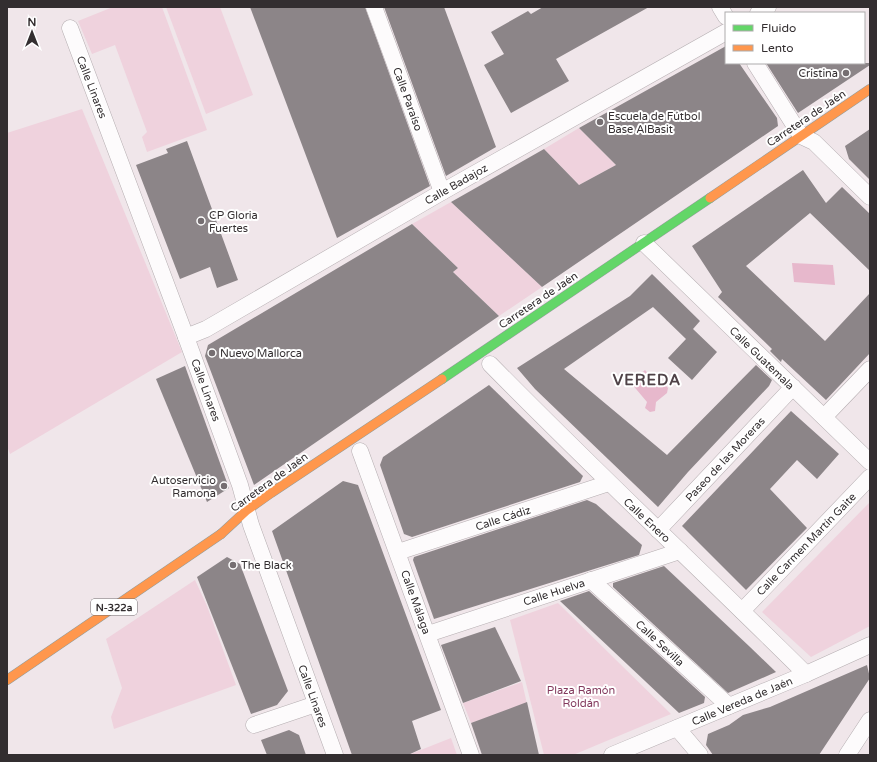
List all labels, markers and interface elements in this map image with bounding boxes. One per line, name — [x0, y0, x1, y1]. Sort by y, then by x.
north arrow — [12, 12, 52, 52]
legend — [725, 12, 865, 64]
text: N — [28, 16, 36, 29]
text: Fluido — [761, 21, 796, 35]
text: Lento — [761, 41, 794, 55]
street label: Calle Linares — [74, 54, 109, 120]
street label: Calle Paraíso — [390, 66, 425, 133]
place label: Cristina — [798, 67, 838, 80]
marker: Cristina — [841, 68, 851, 78]
street label: Carretera de Jaén — [764, 87, 848, 150]
place label: Escuela de Fútbol Base AlBasit — [608, 110, 700, 136]
marker: Escuela de Fútbol Base AlBasit — [595, 117, 605, 127]
street label: Calle Badajoz — [423, 161, 490, 208]
place label: CP Gloria Fuertes — [209, 209, 258, 235]
marker: CP Gloria Fuertes — [196, 216, 206, 226]
street label: Carretera de Jaén — [496, 269, 580, 332]
street label: Calle Guatemala — [727, 324, 797, 393]
place label: Nuevo Mallorca — [220, 347, 302, 360]
marker: Nuevo Mallorca — [207, 348, 217, 358]
street label: Calle Linares — [188, 357, 223, 423]
district label: VEREDA — [613, 371, 681, 389]
street label: Paseo de las Moreras — [683, 414, 768, 504]
street label: Carretera de Jaén — [228, 450, 310, 515]
place label: Autoservicio Ramona — [151, 474, 216, 500]
marker: Autoservicio Ramona — [219, 481, 229, 491]
street label: Calle Carmen Martín Gaite — [754, 490, 859, 598]
street label: Calle Enero — [621, 495, 673, 545]
street label: Calle Cádiz — [474, 503, 533, 534]
place label: The Black — [241, 559, 292, 572]
marker: The Black — [228, 560, 238, 570]
street label: Calle Málaga — [398, 568, 433, 636]
street label: Calle Huelva — [522, 576, 587, 609]
road number: N-322a — [91, 599, 137, 615]
street label: Calle Sevilla — [633, 618, 687, 669]
street label: Calle Linares — [295, 663, 330, 729]
street label: Calle Vereda de Jaén — [690, 674, 795, 729]
park label: Plaza Ramón Roldán — [547, 684, 615, 710]

